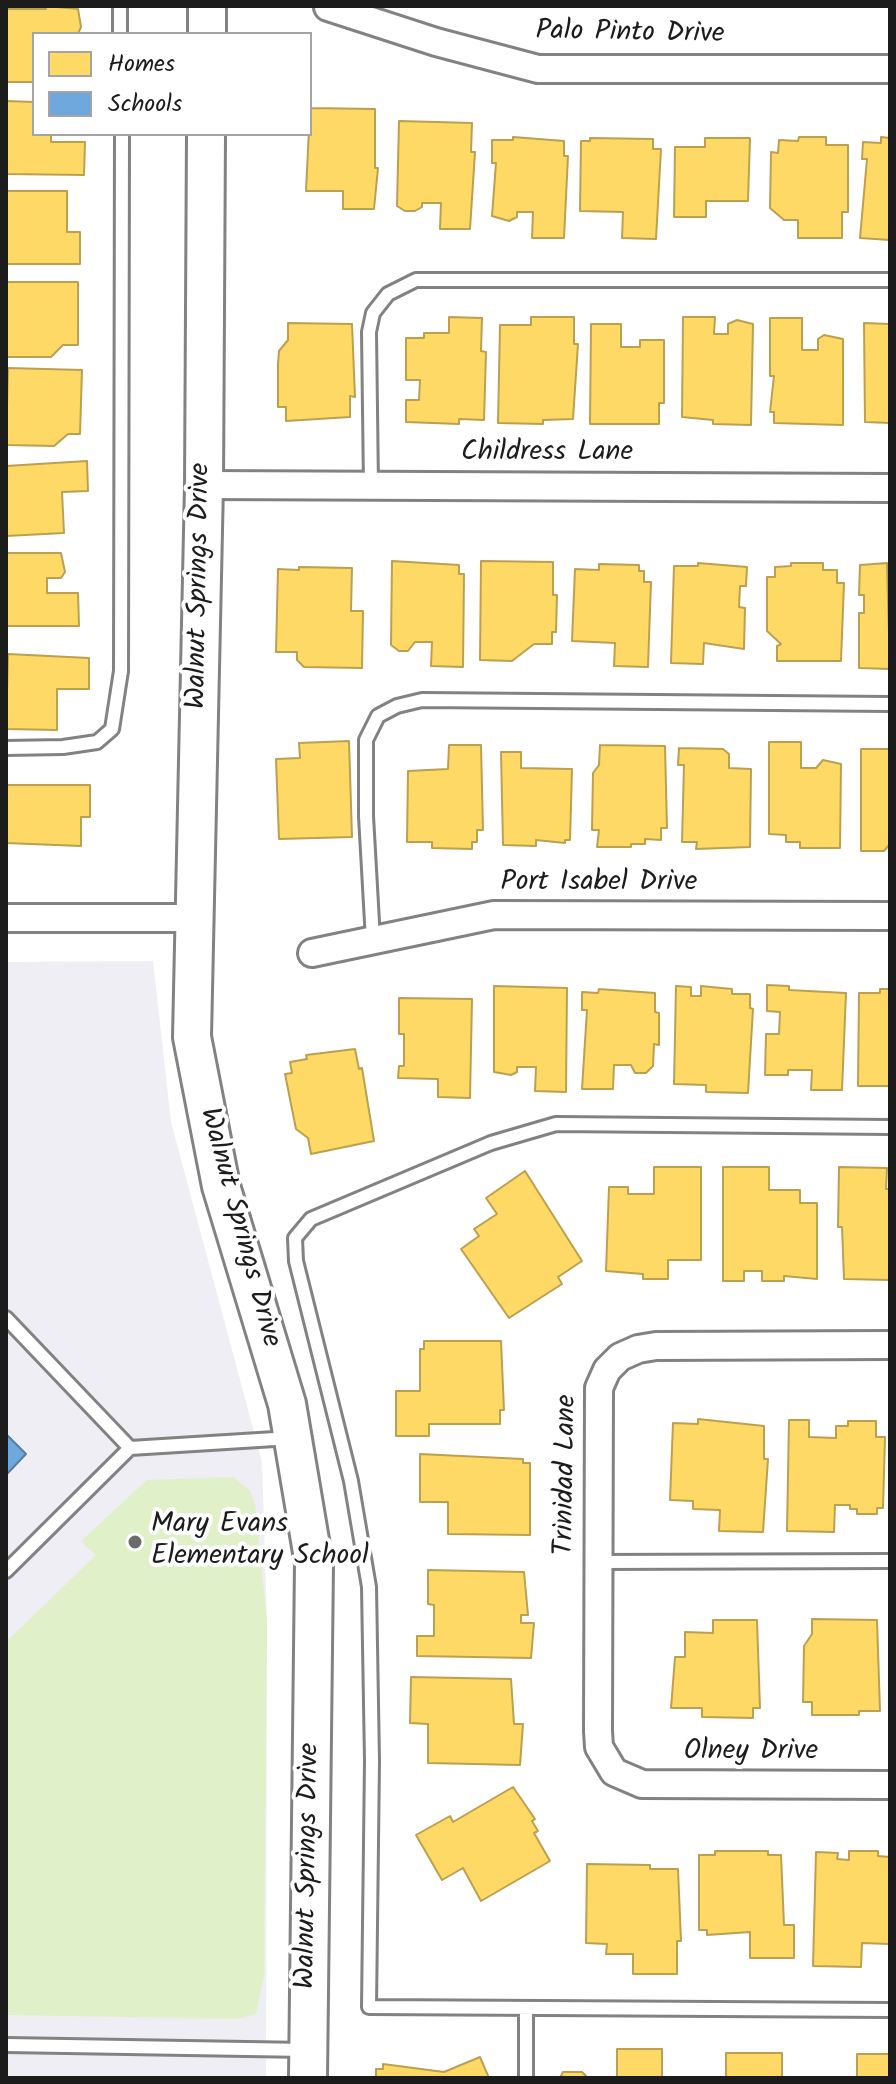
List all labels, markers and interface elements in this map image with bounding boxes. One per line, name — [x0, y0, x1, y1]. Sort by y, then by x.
street label: Palo Pinto Drive — [535, 17, 725, 53]
legend — [32, 32, 312, 136]
text: Homes — [108, 45, 175, 84]
text: Schools — [108, 85, 182, 124]
street label: Childress Lane — [461, 437, 633, 471]
street label: Walnut Springs Drive — [182, 463, 220, 709]
street label: Port Isabel Drive — [501, 867, 697, 901]
street label: Walnut Springs Drive — [190, 1105, 286, 1351]
street label: Trinidad Lane — [550, 1394, 586, 1556]
place label: Mary Evans Elementary School — [151, 1509, 369, 1575]
marker: Mary Evans Elementary School — [126, 1533, 144, 1551]
street label: Olney Drive — [684, 1736, 818, 1770]
street label: Walnut Springs Drive — [291, 1743, 329, 1989]

